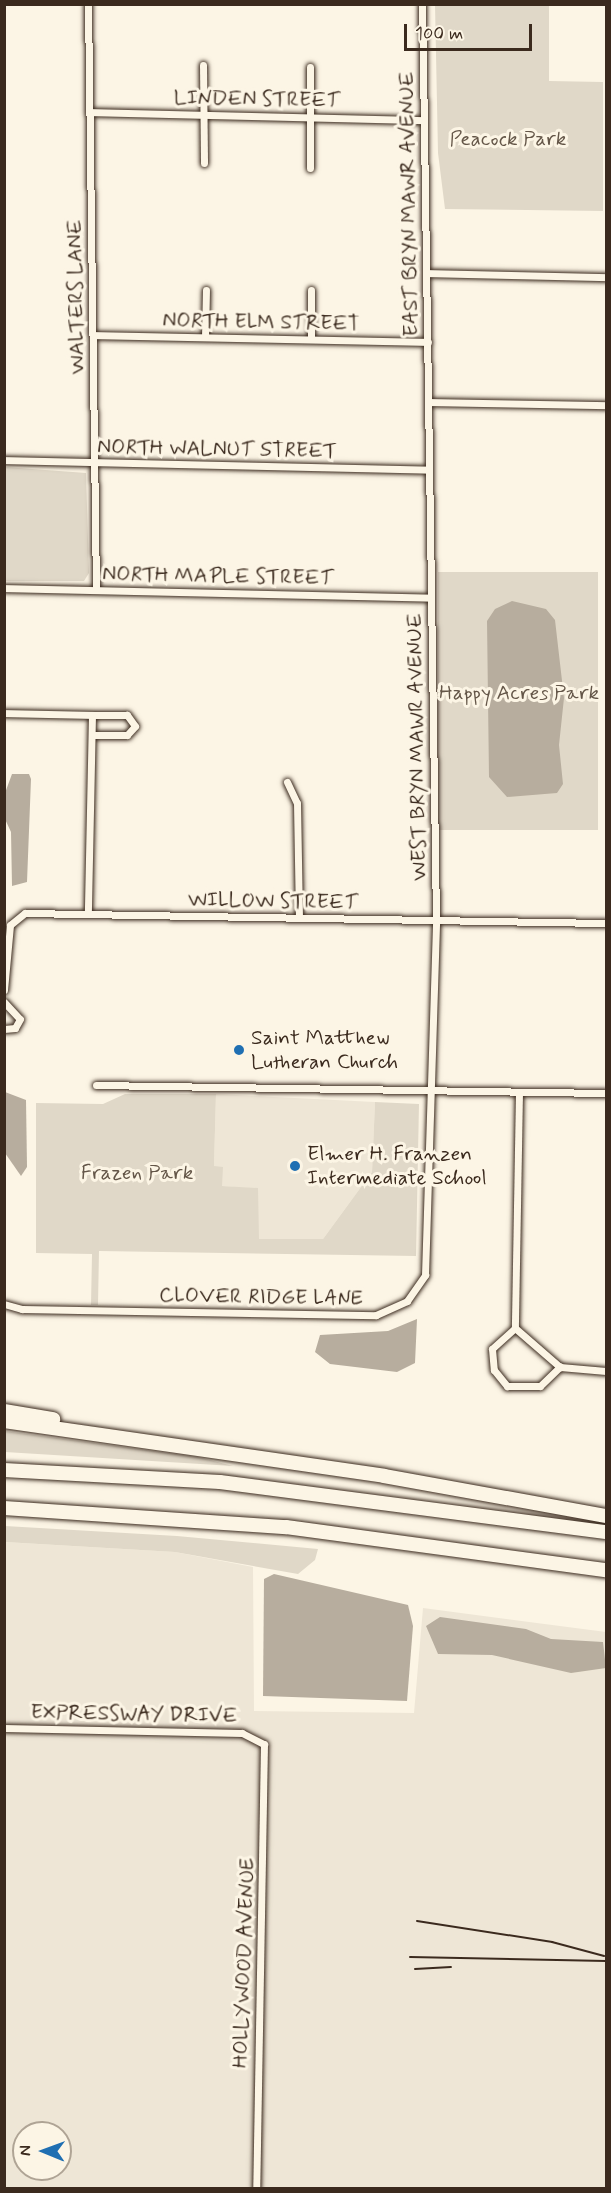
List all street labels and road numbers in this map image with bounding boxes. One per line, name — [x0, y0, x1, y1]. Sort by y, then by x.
street label: EAST BRYN MAWR AVENUE — [394, 72, 424, 336]
street label: LINDEN STREET — [173, 85, 341, 113]
street label: WALTERS LANE — [62, 219, 90, 375]
street label: NORTH ELM STREET — [160, 308, 362, 336]
street label: NORTH WALNUT STREET — [97, 434, 337, 464]
street label: NORTH MAPLE STREET — [103, 561, 333, 591]
street label: WEST BRYN MAWR AVENUE — [402, 612, 432, 882]
street label: WILLOW STREET — [187, 887, 359, 915]
street label: CLOVER RIDGE LANE — [153, 1283, 369, 1311]
street label: EXPRESSWAY DRIVE — [30, 1700, 238, 1728]
street label: HOLLYWOOD AVENUE — [228, 1856, 260, 2070]

